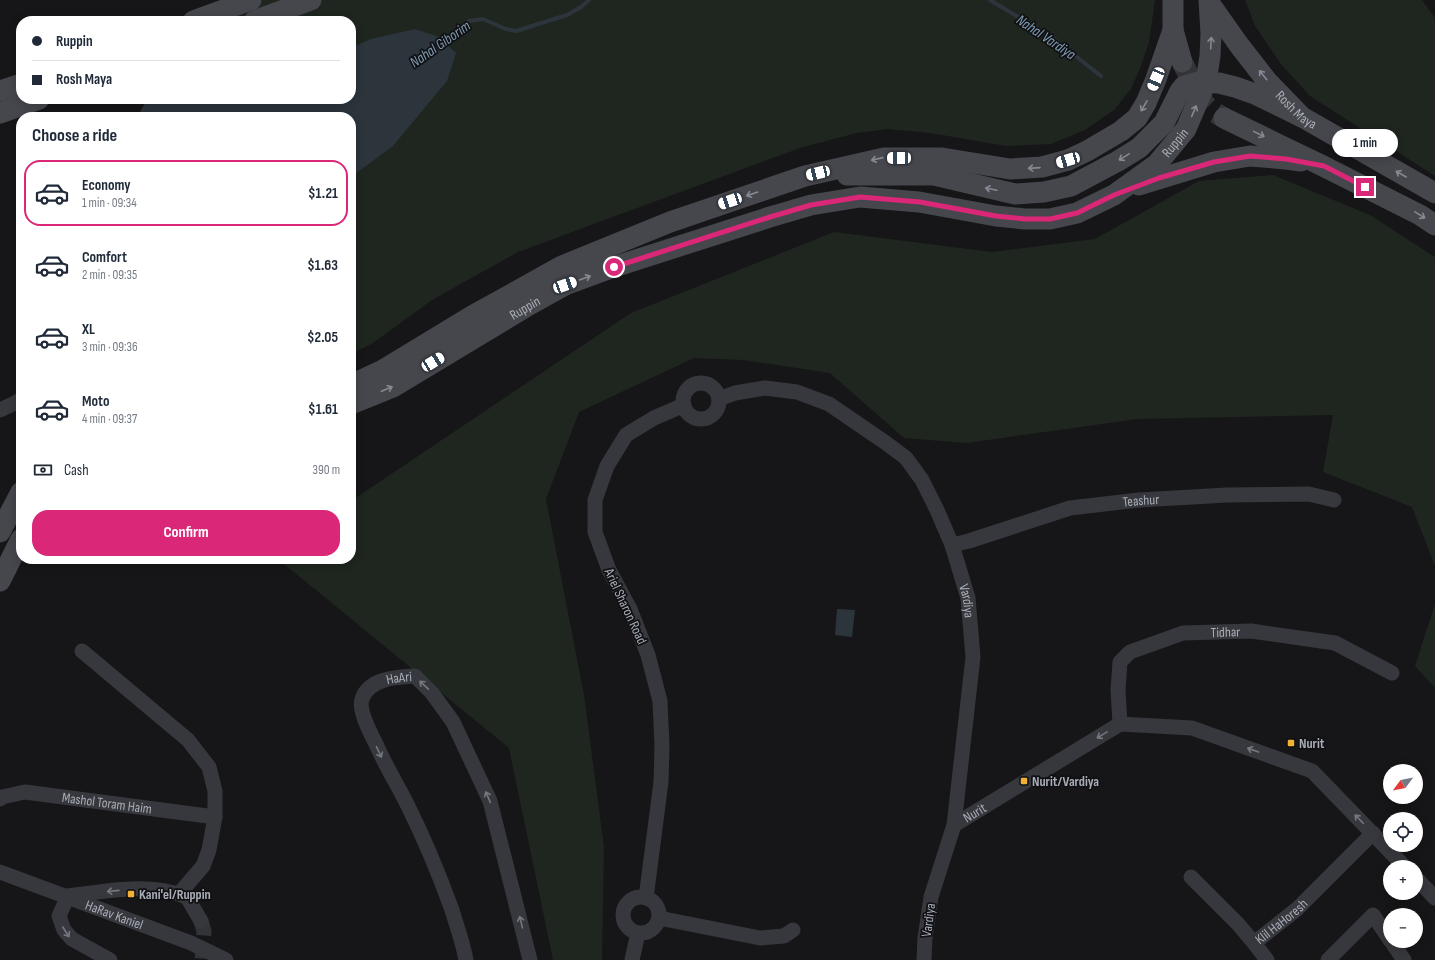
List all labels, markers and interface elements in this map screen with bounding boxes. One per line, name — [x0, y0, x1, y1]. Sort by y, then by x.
water label: Nahal Vardiya — [1012, 11, 1079, 64]
water label: Nahal Giborim — [406, 16, 475, 72]
text: Ruppin — [56, 32, 93, 51]
one-way arrow — [1207, 37, 1214, 50]
car — [1146, 66, 1166, 92]
one-way arrow — [1258, 69, 1267, 80]
text: Rosh Maya — [56, 70, 112, 89]
street label: Rosh Maya — [1272, 87, 1320, 133]
one-way arrow — [1140, 100, 1148, 112]
one-way arrow — [1191, 105, 1198, 117]
text: Choose a ride — [32, 125, 117, 146]
street label: Ruppin — [1158, 125, 1192, 161]
callout: 1 min — [1332, 129, 1398, 157]
one-way arrow — [1253, 131, 1265, 138]
text: 1 min — [1353, 135, 1377, 151]
car — [1055, 151, 1081, 169]
car — [887, 152, 911, 164]
one-way arrow — [1118, 154, 1130, 162]
one-way arrow — [871, 156, 884, 164]
car — [805, 164, 831, 182]
one-way arrow — [1028, 164, 1041, 171]
one-way arrow — [1395, 169, 1407, 177]
icon: car — [34, 175, 70, 211]
text: Economy — [82, 176, 131, 195]
route end — [1356, 178, 1374, 196]
text: $1.21 — [308, 184, 338, 203]
one-way arrow — [985, 185, 998, 193]
car — [717, 191, 743, 211]
one-way arrow — [746, 191, 759, 198]
text: 1 min · 09:34 — [82, 195, 137, 211]
one-way arrow — [1414, 212, 1426, 220]
icon: car — [34, 247, 70, 283]
text: Comfort — [82, 248, 127, 267]
text: $1.63 — [307, 256, 338, 275]
route start — [605, 258, 623, 276]
text: 2 min · 09:35 — [82, 267, 137, 283]
one-way arrow — [579, 273, 591, 281]
car — [552, 275, 578, 295]
street label: Ruppin — [507, 293, 543, 324]
icon: car — [34, 319, 70, 355]
text: XL — [82, 320, 95, 339]
text: $2.05 — [307, 328, 338, 347]
text: 3 min · 09:36 — [82, 339, 138, 355]
car — [420, 351, 446, 373]
one-way arrow — [381, 385, 393, 393]
icon: car — [34, 391, 70, 427]
text: Moto — [82, 392, 109, 411]
text: $1.61 — [308, 400, 338, 419]
text: 4 min · 09:37 — [82, 411, 137, 427]
icon: cash — [32, 459, 54, 481]
text: Cash — [64, 461, 89, 480]
text: 390 m — [313, 462, 340, 478]
street label: Teashur — [1122, 491, 1160, 511]
button: Confirm — [32, 510, 340, 556]
street label: Ariel Sharon Road — [600, 565, 651, 647]
street label: Vardiya — [955, 582, 978, 619]
street label: Tidhar — [1210, 623, 1240, 641]
street label: HaAri — [385, 668, 412, 688]
one-way arrow — [419, 680, 429, 689]
one-way arrow — [1096, 731, 1108, 739]
place label: Nurit — [1299, 735, 1325, 752]
marker: Nurit — [1286, 738, 1296, 748]
one-way arrow — [376, 745, 383, 757]
one-way arrow — [1246, 746, 1259, 753]
north arrow — [1383, 764, 1423, 804]
map controls — [1383, 764, 1423, 948]
place label: Nurit/Vardiya — [1032, 773, 1099, 790]
marker: Nurit/Vardiya — [1019, 776, 1029, 786]
street label: Mashol Toram Haim — [61, 789, 153, 818]
one-way arrow — [483, 791, 491, 803]
street label: Nurit — [960, 799, 989, 826]
button: locate — [1383, 812, 1423, 852]
one-way arrow — [1354, 814, 1364, 824]
button: + — [1383, 860, 1423, 900]
place label: Kani'el/Ruppin — [139, 886, 211, 903]
one-way arrow — [107, 887, 120, 894]
marker: Kani'el/Ruppin — [126, 889, 136, 899]
street label: Klil HaHoresh — [1252, 895, 1311, 948]
street label: HaRav Kaniel — [83, 897, 145, 933]
street label: Vardiya — [918, 902, 939, 938]
button: − — [1383, 908, 1423, 948]
one-way arrow — [516, 916, 524, 929]
one-way arrow — [62, 926, 70, 937]

